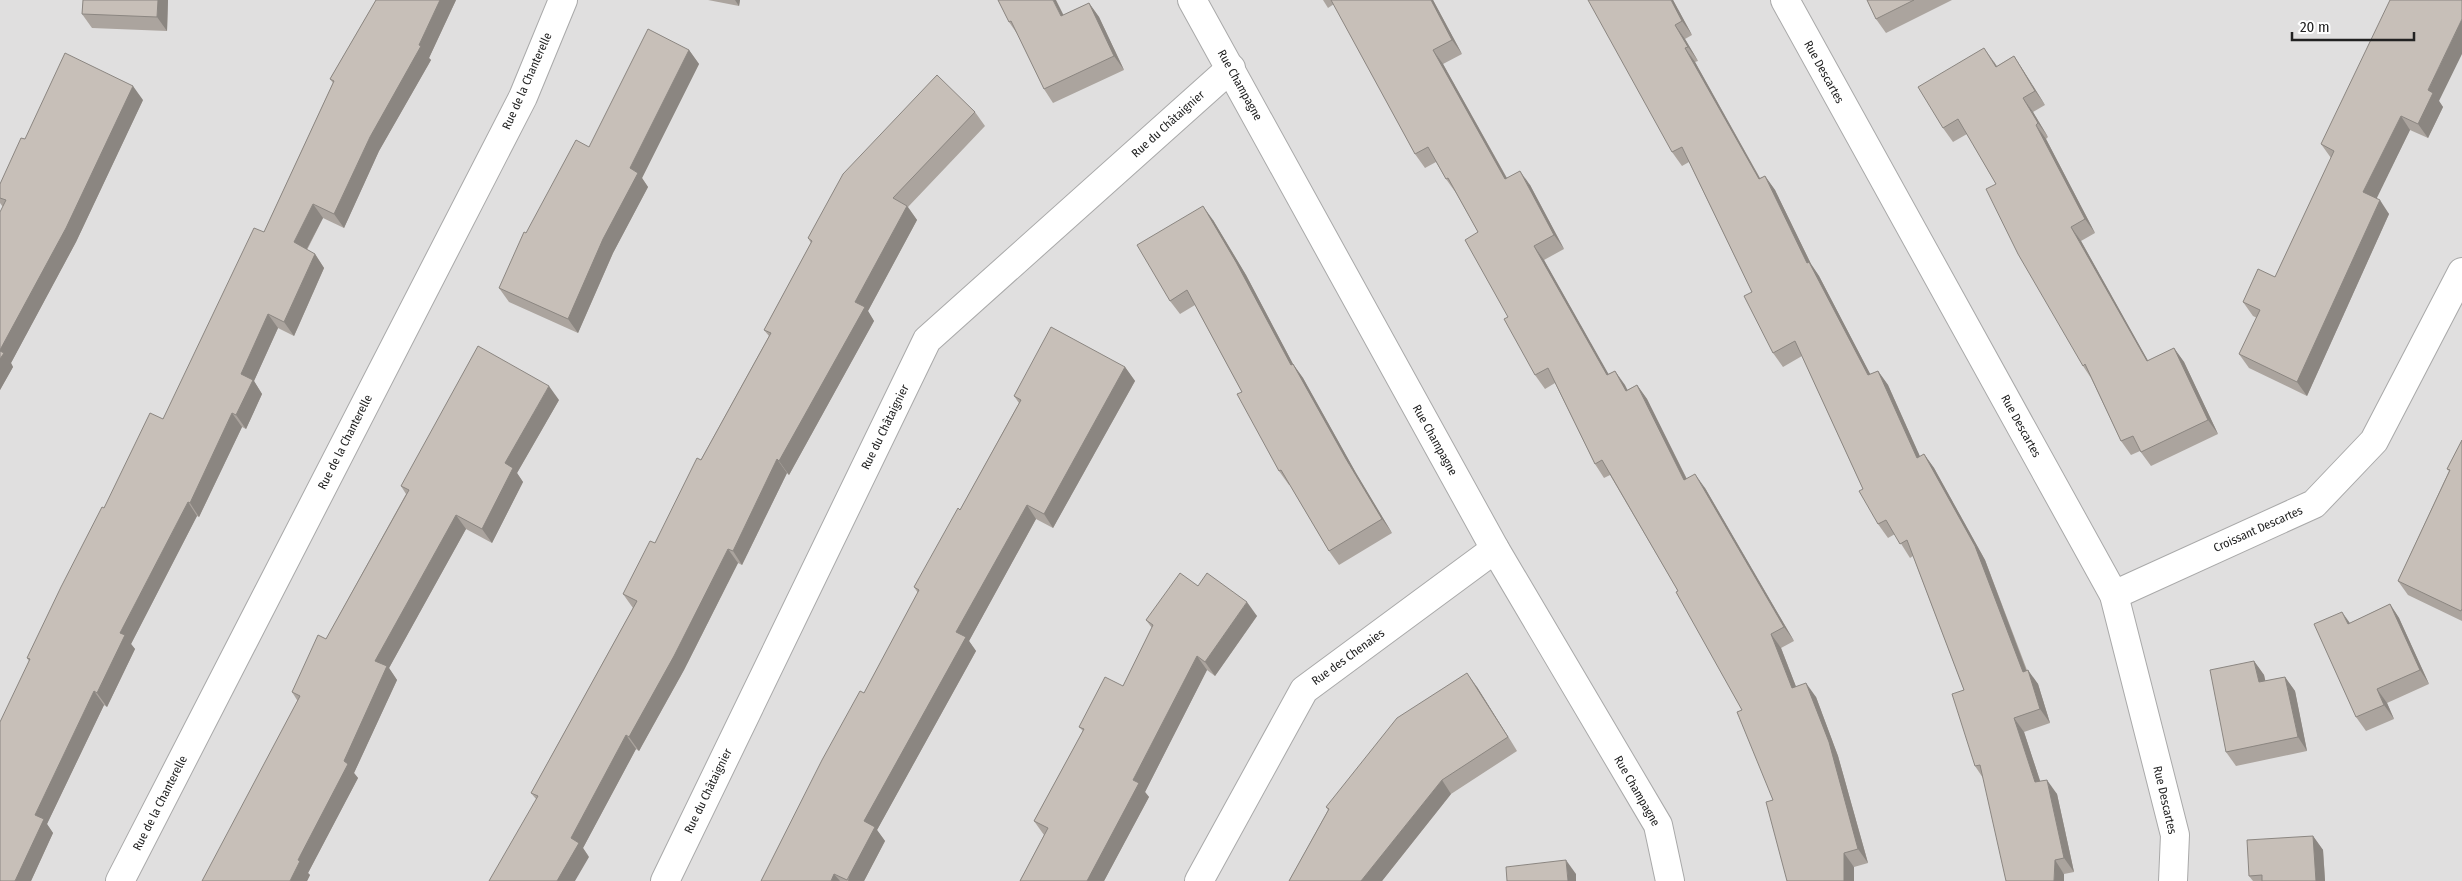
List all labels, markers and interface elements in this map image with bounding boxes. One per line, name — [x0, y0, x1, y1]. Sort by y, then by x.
scale bar — [2292, 10, 2414, 42]
text: 20 m — [2300, 18, 2330, 36]
street label: Rue de la Chanterelle — [499, 30, 555, 132]
street label: Rue Descartes — [1801, 38, 1847, 106]
street label: Rue Champagne — [1215, 47, 1265, 123]
street label: Rue du Châtaignier — [1129, 87, 1208, 160]
street label: Rue du Châtaignier — [858, 381, 912, 472]
street label: Rue de la Chanterelle — [315, 392, 375, 492]
street label: Rue Descartes — [1998, 392, 2044, 460]
street label: Rue Champagne — [1410, 402, 1460, 478]
street label: Croissant Descartes — [2211, 503, 2305, 555]
street label: Rue des Chenaies — [1309, 626, 1387, 688]
street label: Rue du Châtaignier — [681, 745, 735, 836]
street label: Rue de la Chanterelle — [130, 753, 190, 853]
street label: Rue Champagne — [1611, 753, 1663, 829]
street label: Rue Descartes — [2150, 765, 2180, 835]

